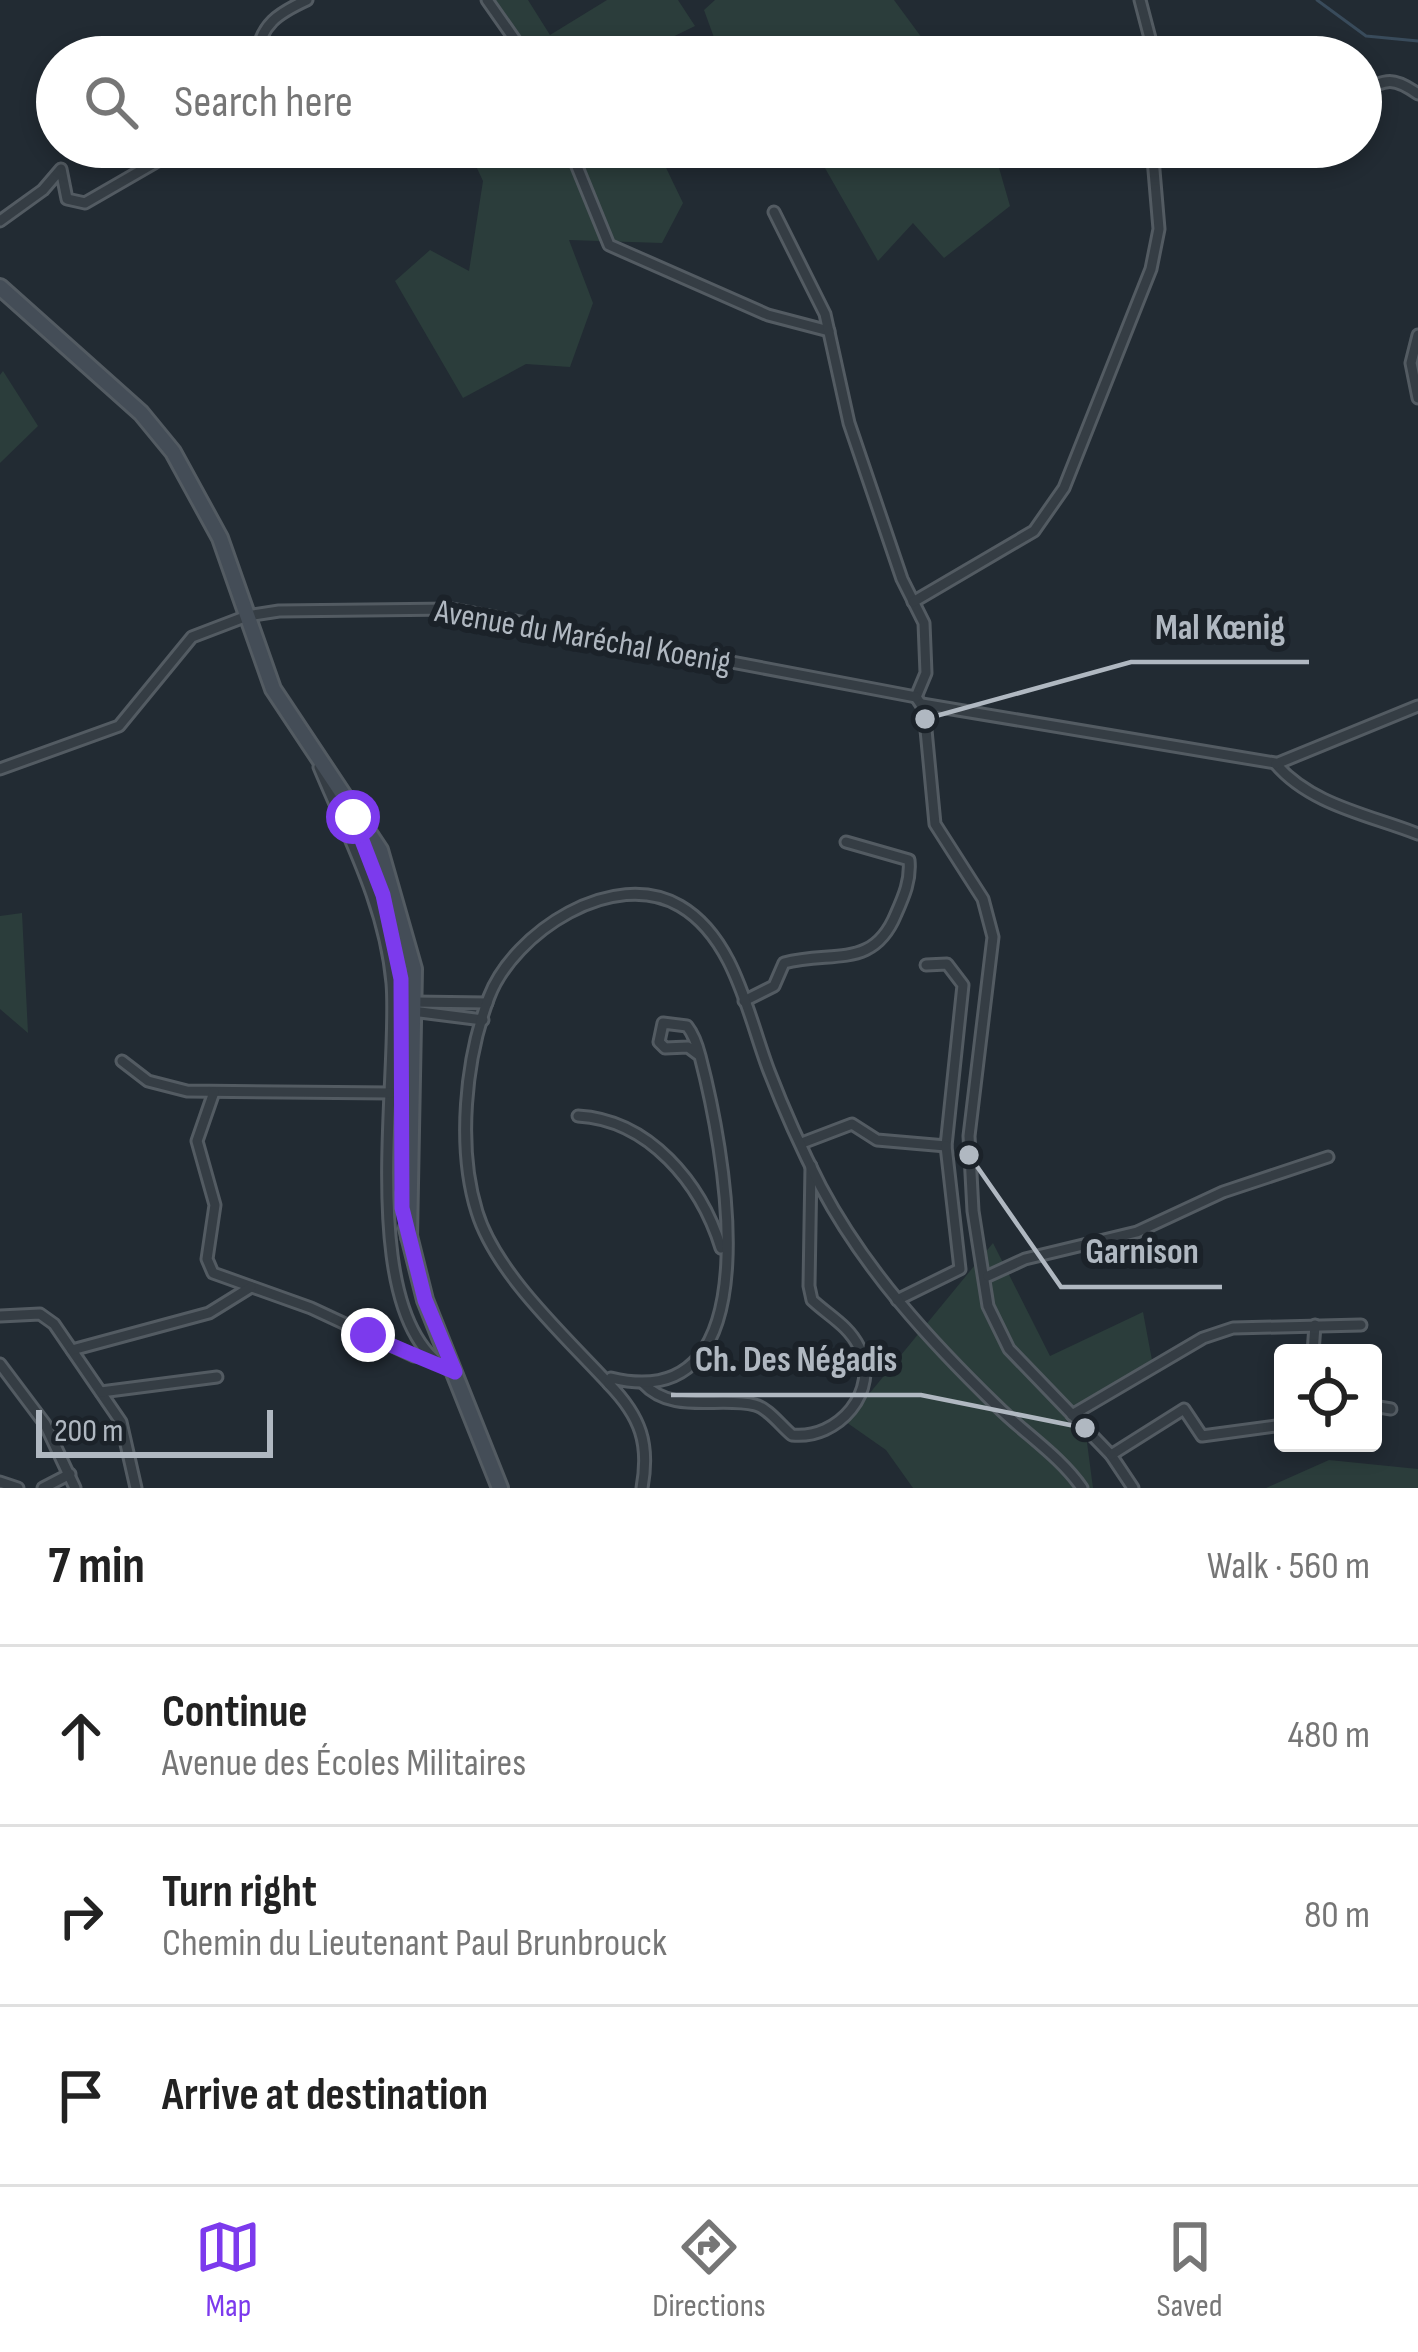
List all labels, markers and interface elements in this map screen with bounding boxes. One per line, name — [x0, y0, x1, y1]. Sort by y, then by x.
search box — [36, 36, 1382, 168]
icon: search — [78, 69, 144, 135]
text: Search here — [174, 75, 353, 130]
callout: Mal Kœnig — [1131, 590, 1309, 662]
street label: Avenue du Maréchal Koenig — [431, 591, 734, 683]
text: Mal Kœnig — [1155, 607, 1285, 650]
route start — [326, 790, 380, 844]
callout: Garnison — [1061, 1215, 1222, 1287]
text: Garnison — [1085, 1231, 1199, 1274]
route end — [341, 1308, 395, 1362]
callout: Ch. Des Négadis — [671, 1323, 921, 1395]
text: Ch. Des Négadis — [695, 1339, 897, 1382]
map controls — [1274, 1344, 1382, 1452]
button: locate — [1274, 1344, 1382, 1452]
scale bar — [36, 1404, 273, 1457]
text: 200 m — [54, 1411, 123, 1451]
text: 7 min — [48, 1536, 145, 1597]
text: Walk · 560 m — [1207, 1543, 1370, 1590]
text: Continue — [162, 1685, 308, 1740]
icon: ahead — [48, 1703, 114, 1769]
text: 480 m — [1288, 1712, 1370, 1759]
text: Avenue des Écoles Militaires — [162, 1740, 526, 1787]
text: Turn right — [162, 1865, 317, 1920]
icon: right — [48, 1883, 114, 1949]
text: 80 m — [1304, 1892, 1370, 1939]
text: Chemin du Lieutenant Paul Brunbrouck — [162, 1920, 667, 1967]
icon: arrive — [48, 2063, 114, 2129]
text: Arrive at destination — [162, 2068, 488, 2123]
tab: Map — [195, 2214, 261, 2326]
tab: Directions — [652, 2214, 766, 2326]
tab: Saved — [1156, 2214, 1223, 2326]

